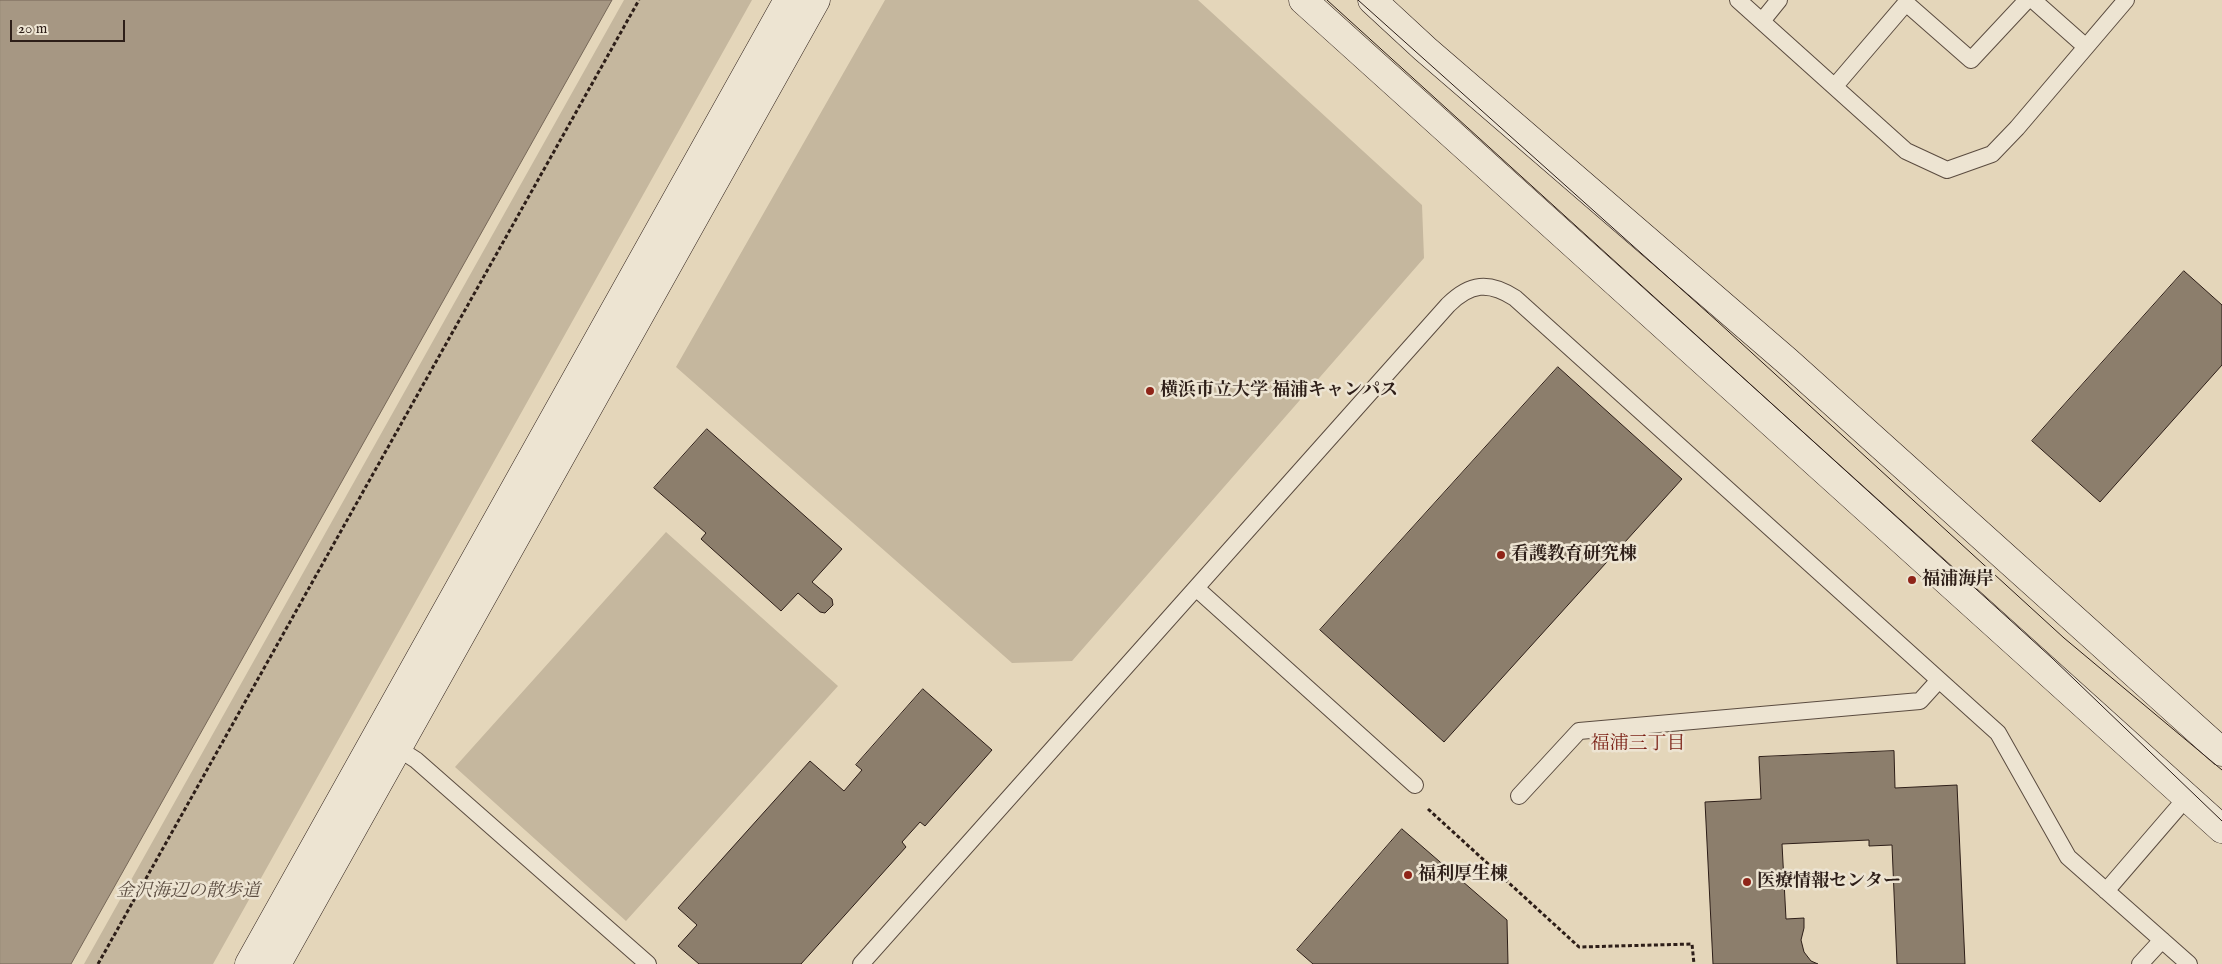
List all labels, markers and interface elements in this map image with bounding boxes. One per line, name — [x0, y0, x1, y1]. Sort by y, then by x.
scale bar — [12, 10, 128, 42]
text: 20 m — [18, 19, 47, 38]
place label: 横浜市立大学 福浦キャンパス — [1160, 380, 1398, 402]
marker: 横浜市立大学 福浦キャンパス — [1144, 385, 1156, 397]
place label: 看護教育研究棟 — [1511, 544, 1637, 566]
marker: 看護教育研究棟 — [1495, 549, 1507, 561]
place label: 福浦海岸 — [1922, 569, 1994, 591]
marker: 福浦海岸 — [1906, 574, 1918, 586]
district label: 福浦三丁目 — [1591, 734, 1685, 756]
place label: 福利厚生棟 — [1418, 864, 1508, 886]
marker: 福利厚生棟 — [1402, 869, 1414, 881]
place label: 医療情報センター — [1757, 871, 1901, 893]
marker: 医療情報センター — [1741, 876, 1753, 888]
park label: 金沢海辺の散歩道 — [116, 881, 260, 903]

